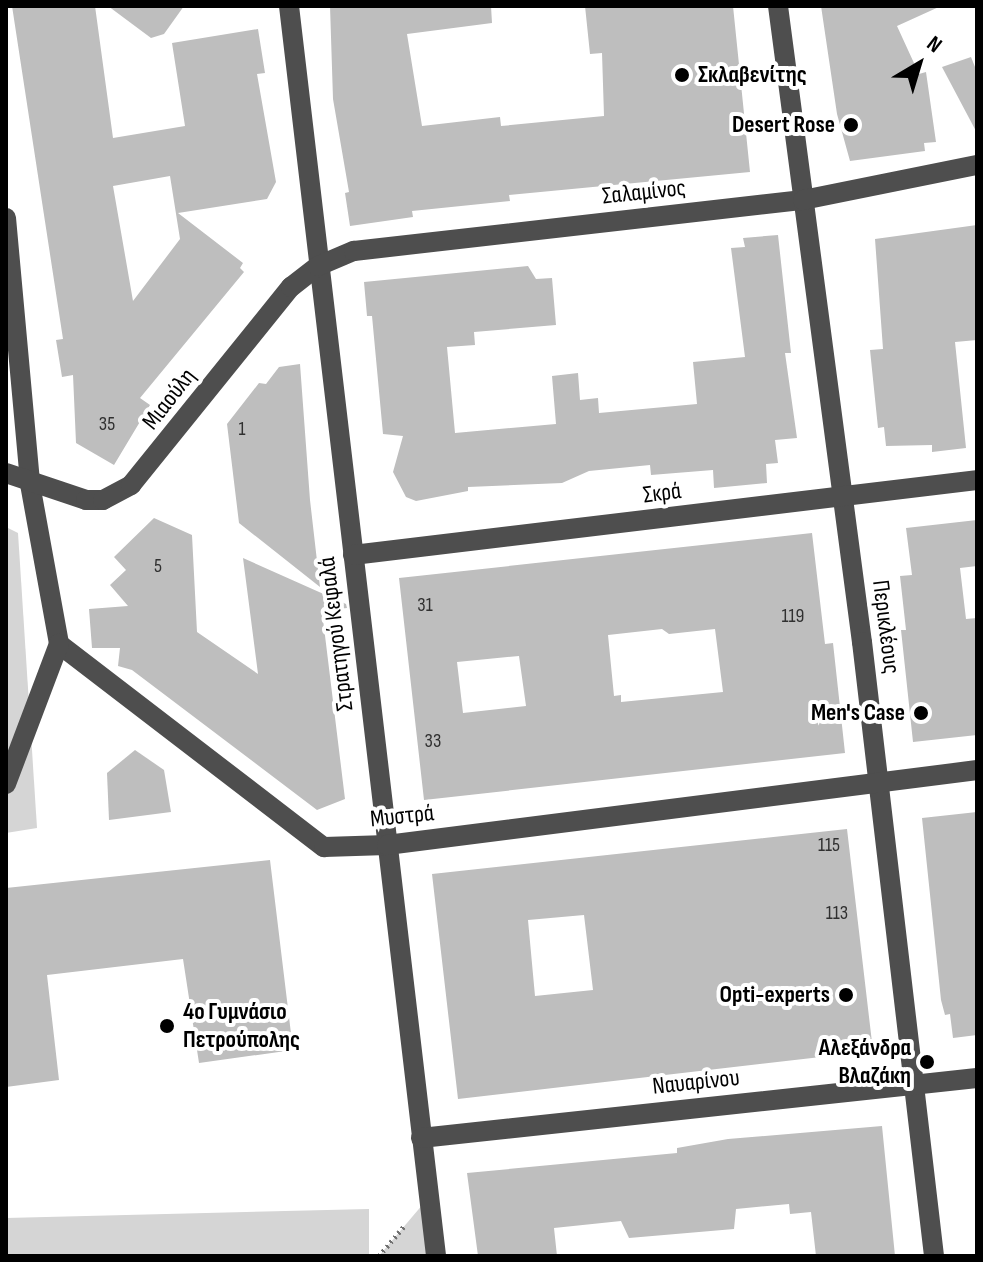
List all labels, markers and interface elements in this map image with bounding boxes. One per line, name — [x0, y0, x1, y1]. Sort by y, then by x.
north arrow — [879, 24, 959, 104]
text: N — [921, 30, 947, 59]
place label: Σκλαβενίτης — [698, 61, 807, 89]
marker: Σκλαβενίτης — [673, 66, 691, 84]
place label: Desert Rose — [732, 111, 835, 139]
marker: Desert Rose — [842, 116, 860, 134]
street label: Σαλαμίνος — [601, 173, 687, 211]
street label: Μιαούλη — [136, 363, 202, 435]
house number: 35 — [99, 412, 115, 436]
house number: 1 — [239, 417, 245, 441]
street label: Σκρά — [641, 476, 683, 510]
house number: 5 — [154, 554, 162, 578]
street label: Στρατηγού Κεφαλά — [312, 555, 360, 713]
street label: Περικλέους — [866, 578, 906, 676]
house number: 31 — [417, 593, 433, 617]
house number: 119 — [782, 604, 804, 628]
place label: Men's Case — [811, 699, 905, 727]
marker: Men's Case — [912, 704, 930, 722]
house number: 33 — [425, 729, 441, 753]
street label: Μυστρά — [369, 798, 435, 834]
house number: 115 — [818, 833, 840, 857]
house number: 113 — [826, 901, 848, 925]
place label: Opti-experts — [720, 981, 830, 1009]
marker: Opti-experts — [837, 986, 855, 1004]
place label: 4ο Γυμνάσιο Πετρούπολης — [183, 998, 300, 1054]
marker: 4ο Γυμνάσιο Πετρούπολης — [158, 1017, 176, 1035]
place label: Αλεξάνδρα Βλαζάκη — [819, 1034, 911, 1090]
marker: Αλεξάνδρα Βλαζάκη — [918, 1053, 936, 1071]
street label: Ναυαρίνου — [651, 1063, 741, 1101]

